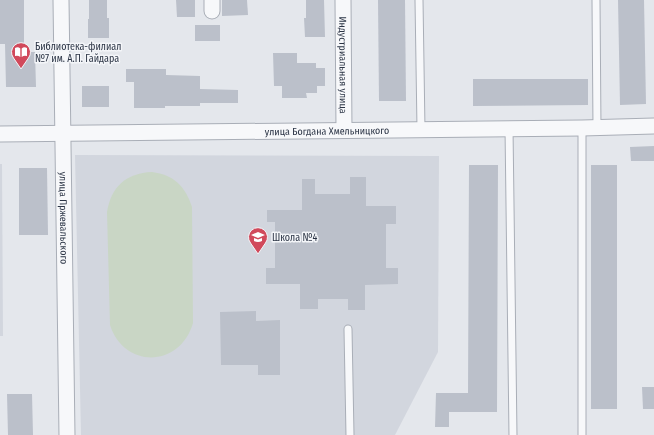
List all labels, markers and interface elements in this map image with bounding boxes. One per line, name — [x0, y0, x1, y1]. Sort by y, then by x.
street label: Индустриальная улица — [336, 16, 349, 114]
library icon: Библиотека-филиал №7 им. А.П. Гайдара — [10, 41, 32, 69]
place label: Библиотека-филиал №7 им. А.П. Гайдара — [35, 41, 121, 65]
street label: улица Богдана Хмельницкого — [265, 125, 389, 138]
street label: улица Пржевальского — [56, 172, 70, 264]
school or university icon: Школа №4 — [247, 226, 269, 254]
place label: Школа №4 — [272, 232, 317, 244]

